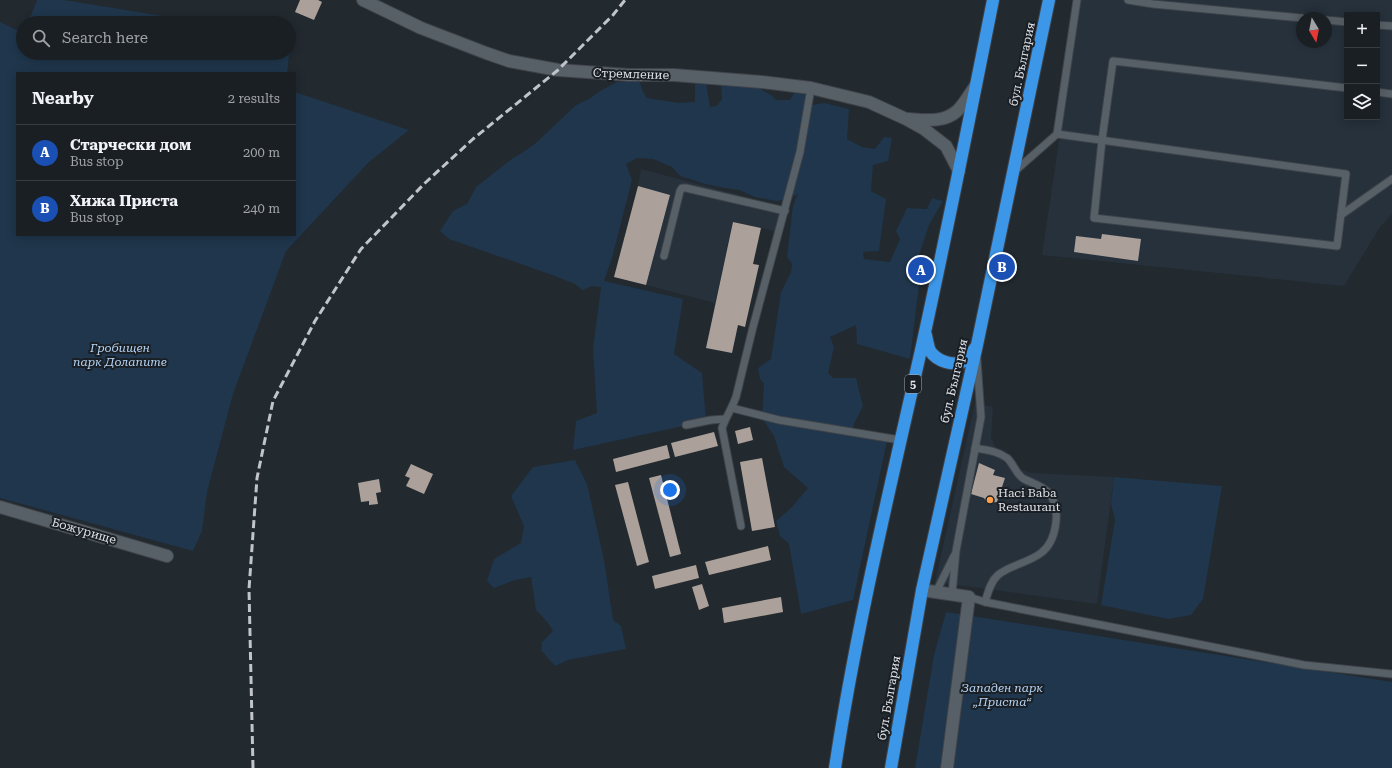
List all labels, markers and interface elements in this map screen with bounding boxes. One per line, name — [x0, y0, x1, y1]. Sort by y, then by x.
north arrow — [1296, 12, 1332, 48]
map controls — [1344, 12, 1380, 120]
button: + — [1344, 12, 1380, 48]
search box — [16, 16, 296, 60]
street label: бул. България — [1006, 21, 1038, 107]
icon: search — [30, 27, 52, 49]
text: Search here — [62, 29, 148, 47]
button: − — [1344, 48, 1380, 84]
street label: Стремление — [593, 66, 670, 82]
button: layers — [1344, 84, 1380, 120]
text: Nearby — [32, 88, 94, 108]
text: 2 results — [228, 91, 280, 106]
text: Старчески дом — [70, 136, 191, 154]
text: A — [40, 145, 50, 160]
text: 200 m — [243, 145, 280, 160]
text: Bus stop — [70, 154, 124, 169]
text: Хижа Приста — [70, 192, 178, 210]
text: B — [40, 201, 50, 216]
text: 240 m — [243, 201, 280, 216]
text: Bus stop — [70, 210, 124, 225]
pin: B — [989, 252, 1015, 282]
pin: A — [908, 255, 934, 285]
street label: бул. България — [938, 338, 970, 424]
park label: Гробищен парк Долапите — [73, 341, 167, 369]
road number: 5 — [905, 375, 921, 393]
your location — [660, 480, 680, 500]
place label: Haci Baba Restaurant — [998, 486, 1061, 514]
marker: Haci Baba Restaurant — [985, 495, 995, 505]
street label: Божурище — [50, 515, 118, 547]
street label: бул. България — [875, 654, 903, 741]
park label: Западен парк „Приста“ — [961, 681, 1043, 709]

